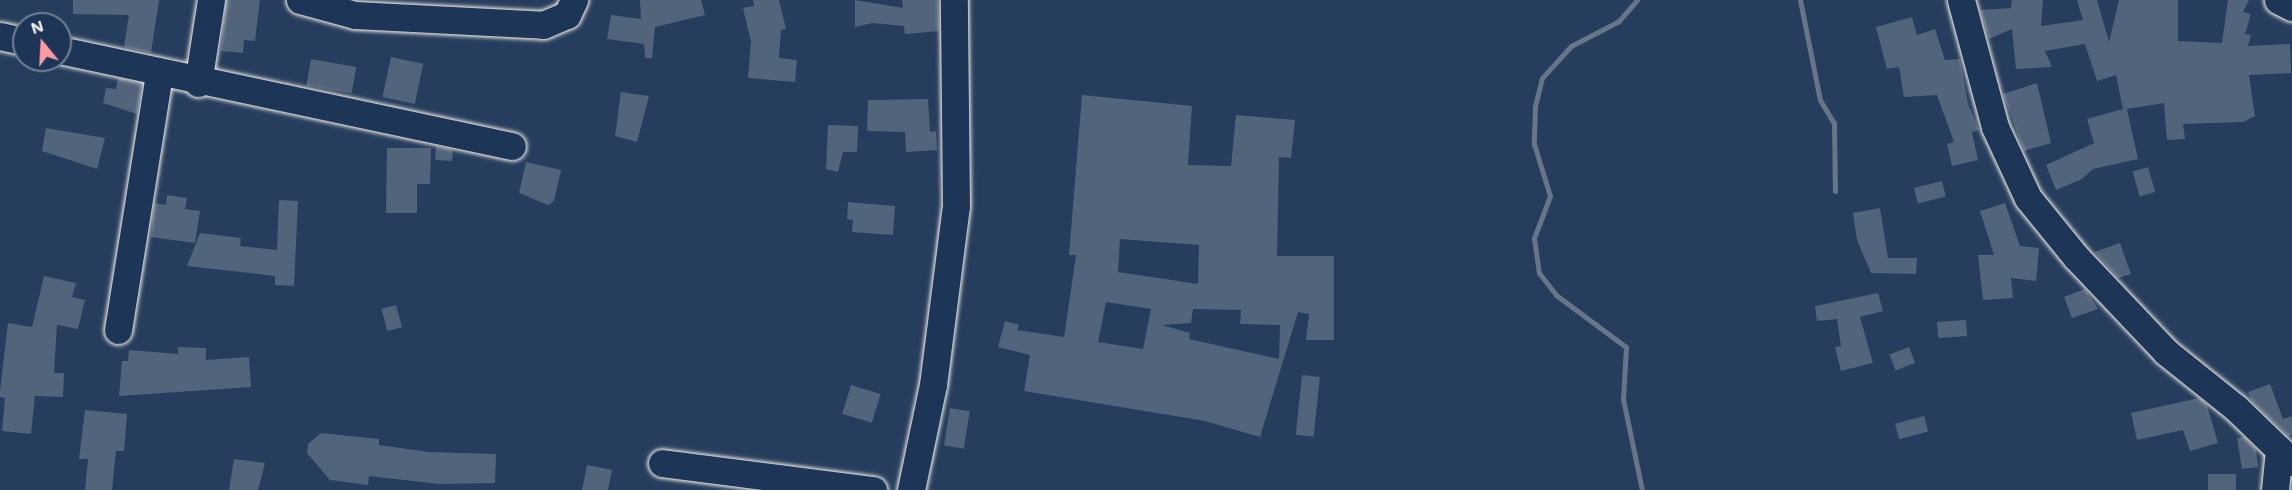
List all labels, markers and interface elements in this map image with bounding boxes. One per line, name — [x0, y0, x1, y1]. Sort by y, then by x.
north arrow — [12, 12, 72, 72]
text: N — [28, 14, 46, 38]

